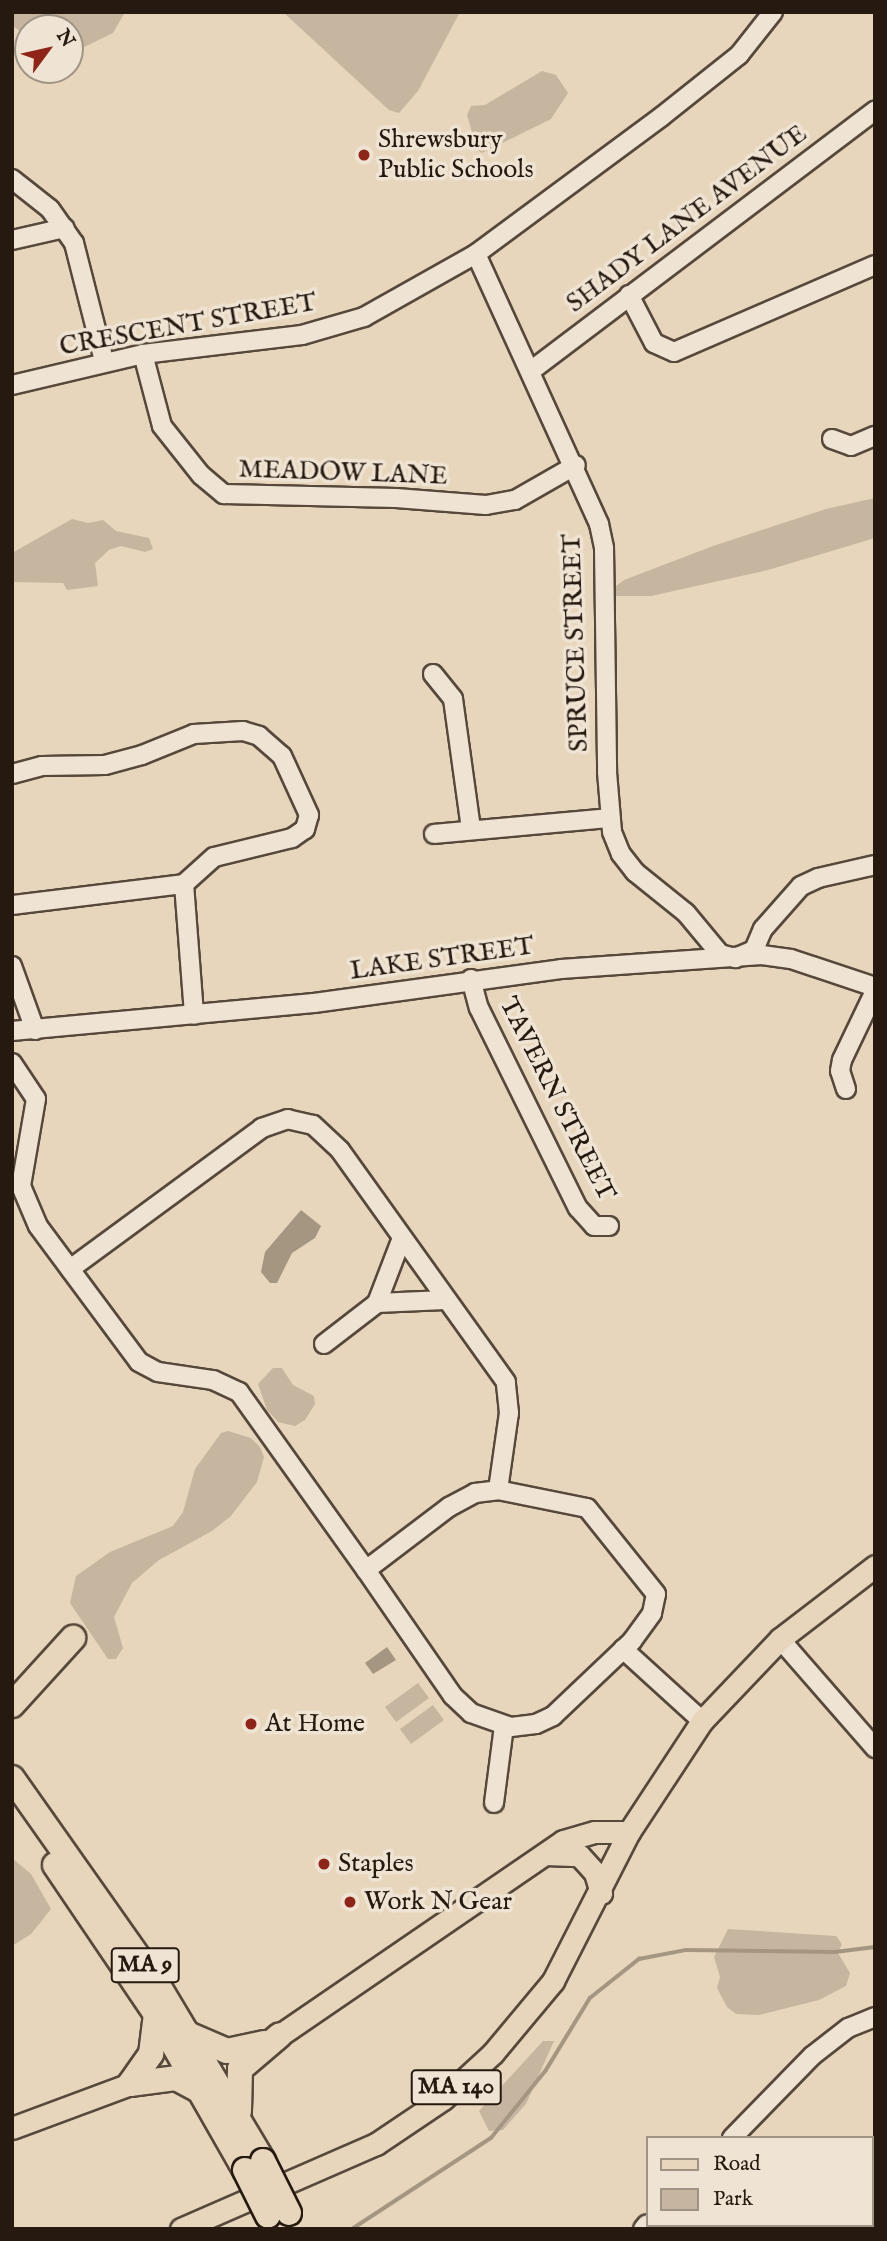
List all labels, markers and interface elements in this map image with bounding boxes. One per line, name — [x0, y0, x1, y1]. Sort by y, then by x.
north arrow — [14, 14, 84, 84]
text: N — [50, 25, 79, 52]
street label: SHADY LANE AVENUE — [561, 118, 813, 320]
place label: Shrewsbury Public Schools — [378, 124, 534, 186]
marker: Shrewsbury Public Schools — [356, 147, 372, 163]
street label: CRESCENT STREET — [57, 287, 319, 363]
street label: MEADOW LANE — [238, 454, 448, 492]
street label: SPRUCE STREET — [557, 533, 595, 753]
street label: LAKE STREET — [348, 931, 536, 987]
street label: TAVERN STREET — [492, 992, 622, 1206]
place label: At Home — [265, 1708, 365, 1740]
marker: At Home — [243, 1716, 259, 1732]
place label: Staples — [338, 1848, 414, 1880]
marker: Staples — [316, 1856, 332, 1872]
place label: Work N Gear — [364, 1886, 512, 1918]
marker: Work N Gear — [342, 1894, 358, 1910]
road number: MA 9 — [110, 1944, 180, 1986]
road number: MA 140 — [410, 2066, 502, 2108]
legend — [646, 2136, 873, 2227]
text: Road — [713, 2151, 760, 2178]
text: Park — [713, 2186, 753, 2213]

